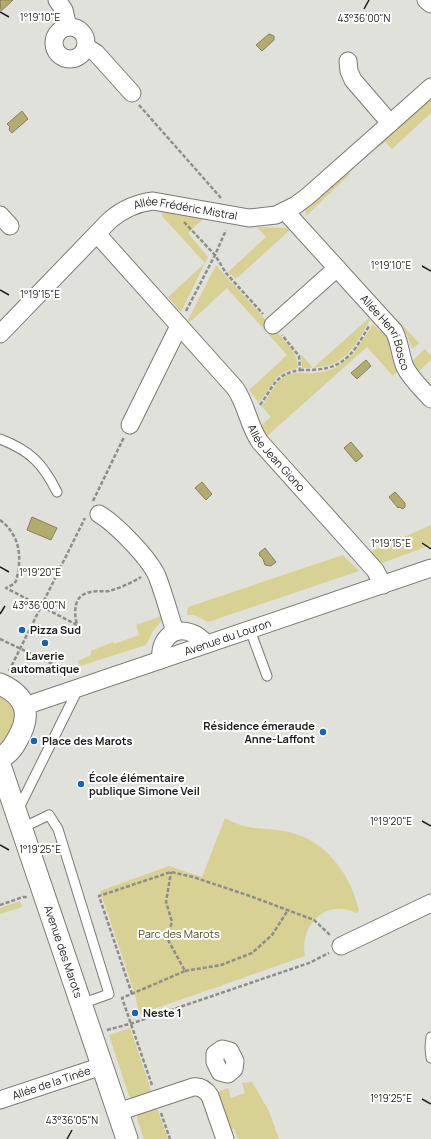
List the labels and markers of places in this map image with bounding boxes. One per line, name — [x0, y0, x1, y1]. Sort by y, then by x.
place label: Pizza Sud — [30, 622, 81, 637]
marker: Pizza Sud — [17, 625, 27, 635]
marker: Laverie automatique — [40, 638, 50, 648]
place label: Laverie automatique — [11, 648, 80, 676]
place label: Résidence émeraude Anne-Laffont — [203, 718, 315, 746]
marker: Résidence émeraude Anne-Laffont — [318, 727, 328, 737]
place label: Place des Marots — [42, 733, 133, 748]
marker: Place des Marots — [29, 736, 39, 746]
place label: École élémentaire publique Simone Veil — [89, 770, 200, 798]
marker: École élémentaire publique Simone Veil — [76, 779, 86, 789]
place label: Neste 1 — [143, 1005, 182, 1020]
marker: Neste 1 — [130, 1008, 140, 1018]

